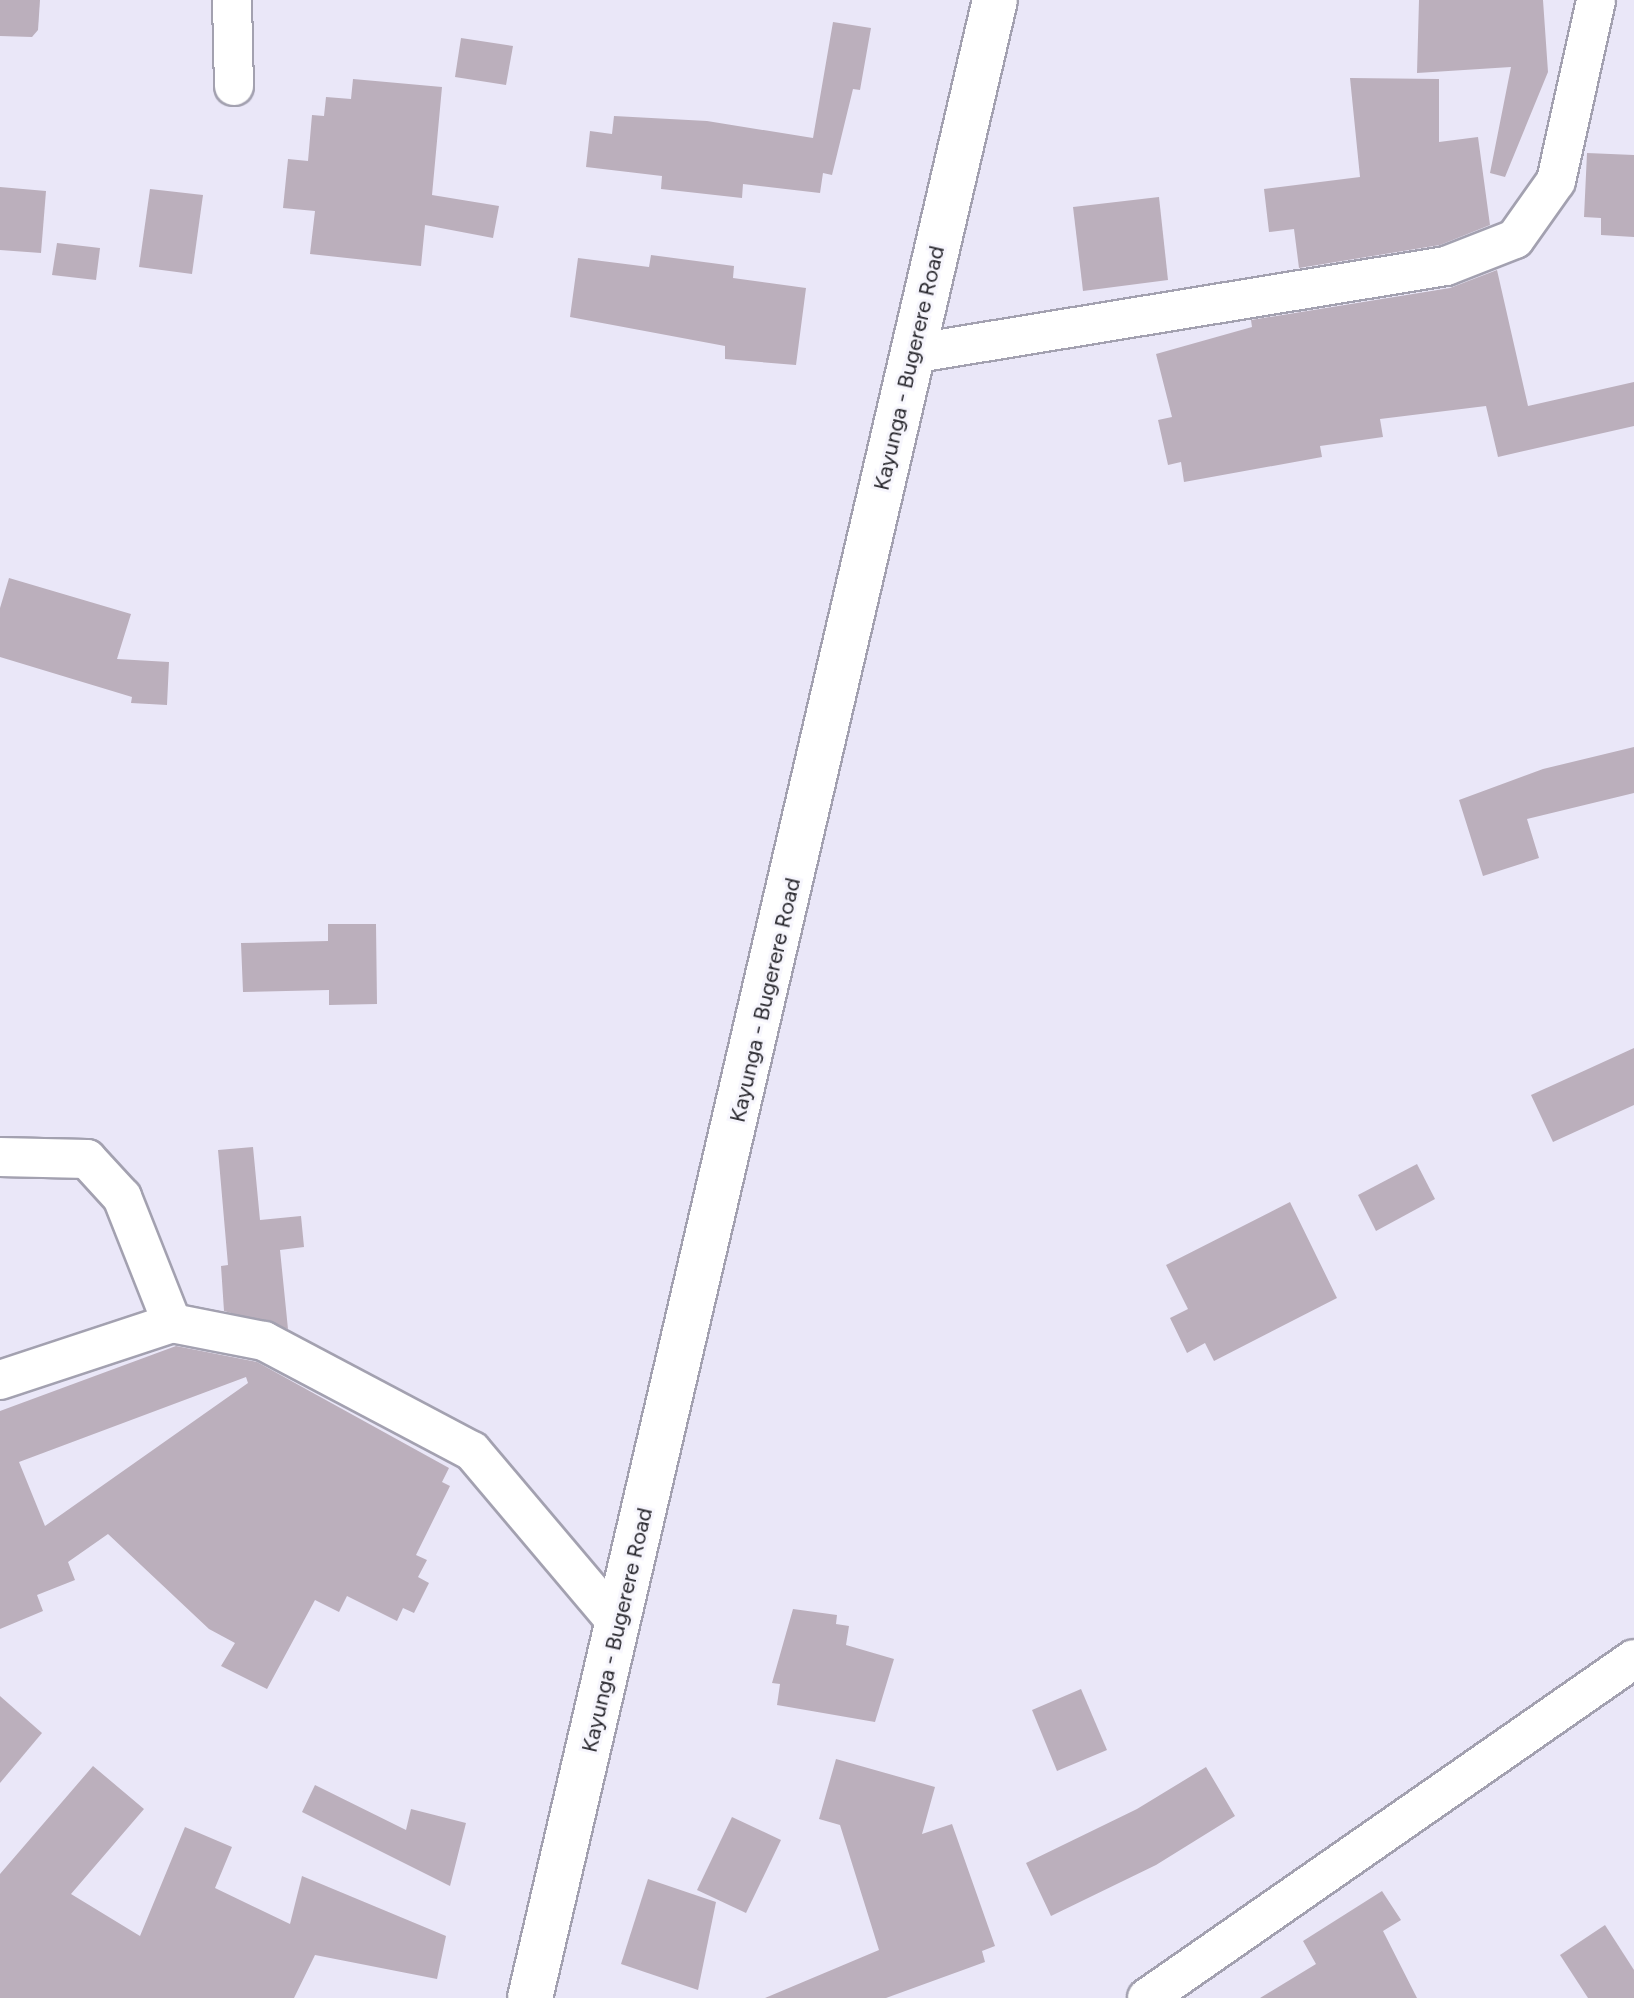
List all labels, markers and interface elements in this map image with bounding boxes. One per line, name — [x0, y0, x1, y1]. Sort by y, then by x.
street label: Kayunga - Bugerere Road — [868, 243, 950, 493]
street label: Kayunga - Bugerere Road — [724, 875, 806, 1125]
street label: Kayunga - Bugerere Road — [576, 1505, 658, 1755]

